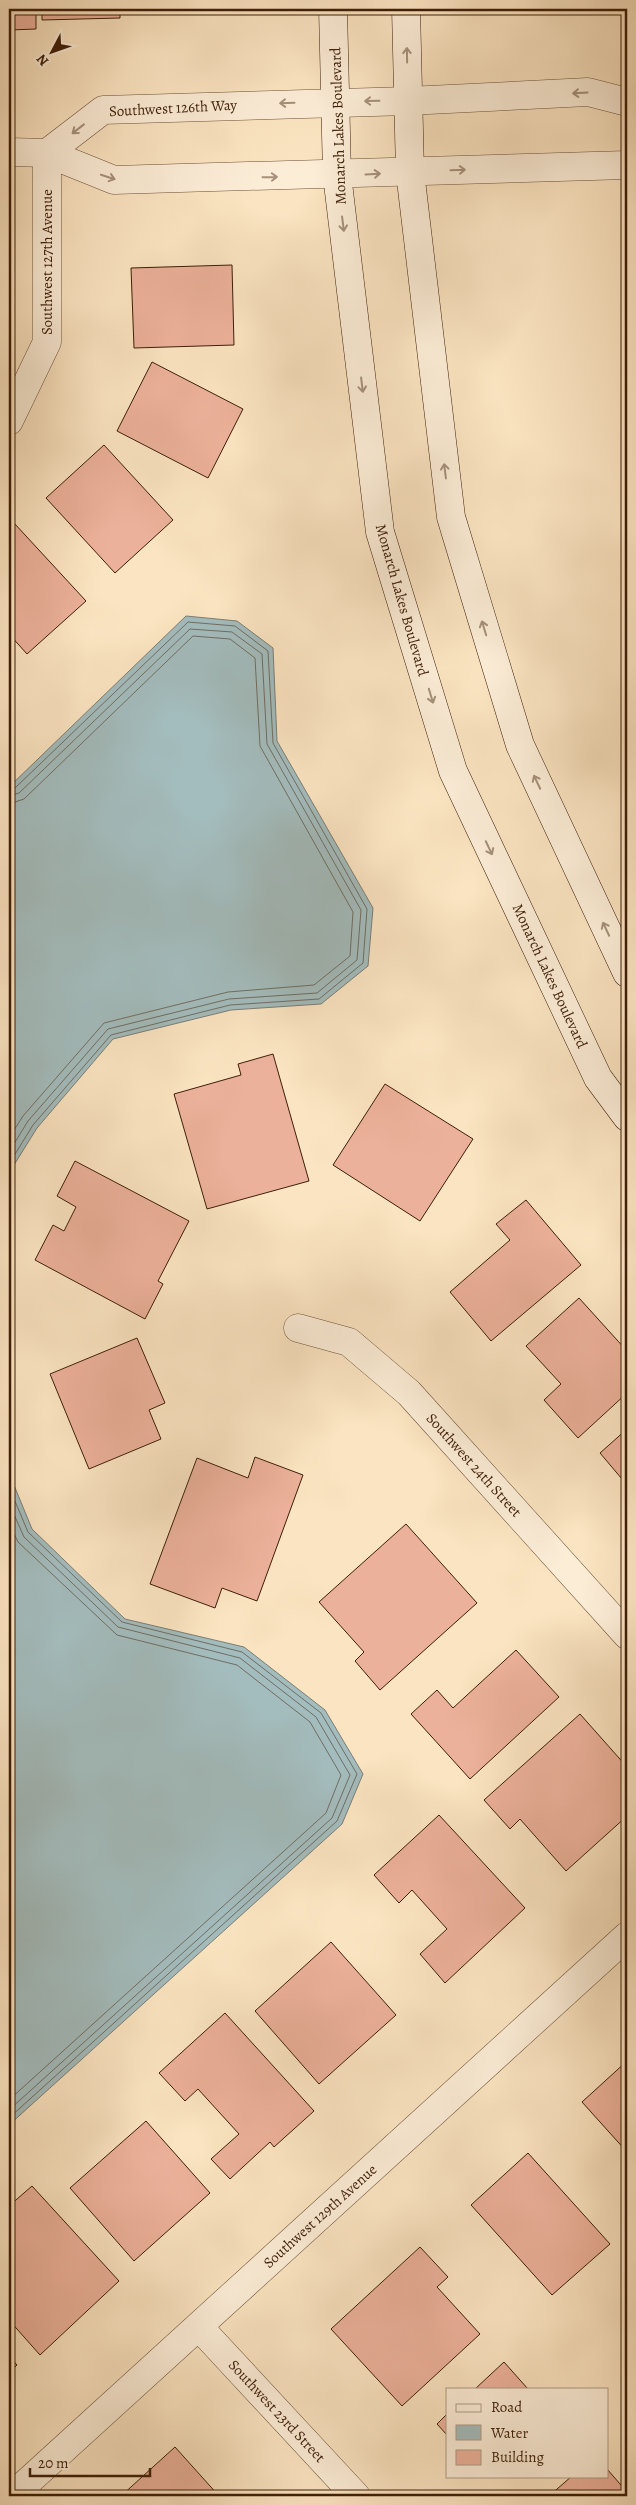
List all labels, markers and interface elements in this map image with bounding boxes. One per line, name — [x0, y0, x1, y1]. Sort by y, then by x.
north arrow — [28, 28, 78, 78]
street label: Monarch Lakes Boulevard — [325, 46, 351, 205]
one-way arrow — [402, 47, 412, 64]
text: N — [32, 50, 53, 70]
one-way arrow — [572, 88, 588, 97]
street label: Southwest 126th Way — [108, 95, 238, 121]
one-way arrow — [364, 96, 380, 106]
one-way arrow — [279, 99, 295, 108]
one-way arrow — [71, 124, 85, 134]
one-way arrow — [450, 166, 466, 175]
one-way arrow — [365, 169, 381, 178]
one-way arrow — [262, 172, 278, 182]
one-way arrow — [100, 173, 116, 182]
street label: Southwest 127th Avenue — [37, 189, 57, 335]
one-way arrow — [338, 215, 348, 231]
one-way arrow — [357, 377, 367, 393]
one-way arrow — [440, 463, 450, 479]
street label: Monarch Lakes Boulevard — [371, 522, 434, 679]
one-way arrow — [479, 621, 489, 637]
one-way arrow — [426, 688, 436, 704]
one-way arrow — [532, 774, 542, 789]
one-way arrow — [485, 840, 495, 855]
street label: Monarch Lakes Boulevard — [508, 900, 593, 1052]
one-way arrow — [601, 921, 611, 936]
street label: Southwest 24th Street — [422, 1409, 526, 1521]
street label: Southwest 129th Avenue — [259, 2159, 381, 2272]
street label: Southwest 23rd Street — [224, 2355, 330, 2467]
legend — [446, 2388, 608, 2478]
text: Road — [491, 2397, 523, 2417]
text: Water — [490, 2423, 528, 2443]
scale bar — [30, 2445, 150, 2477]
text: Building — [491, 2447, 544, 2467]
text: 20 m — [38, 2453, 69, 2473]

